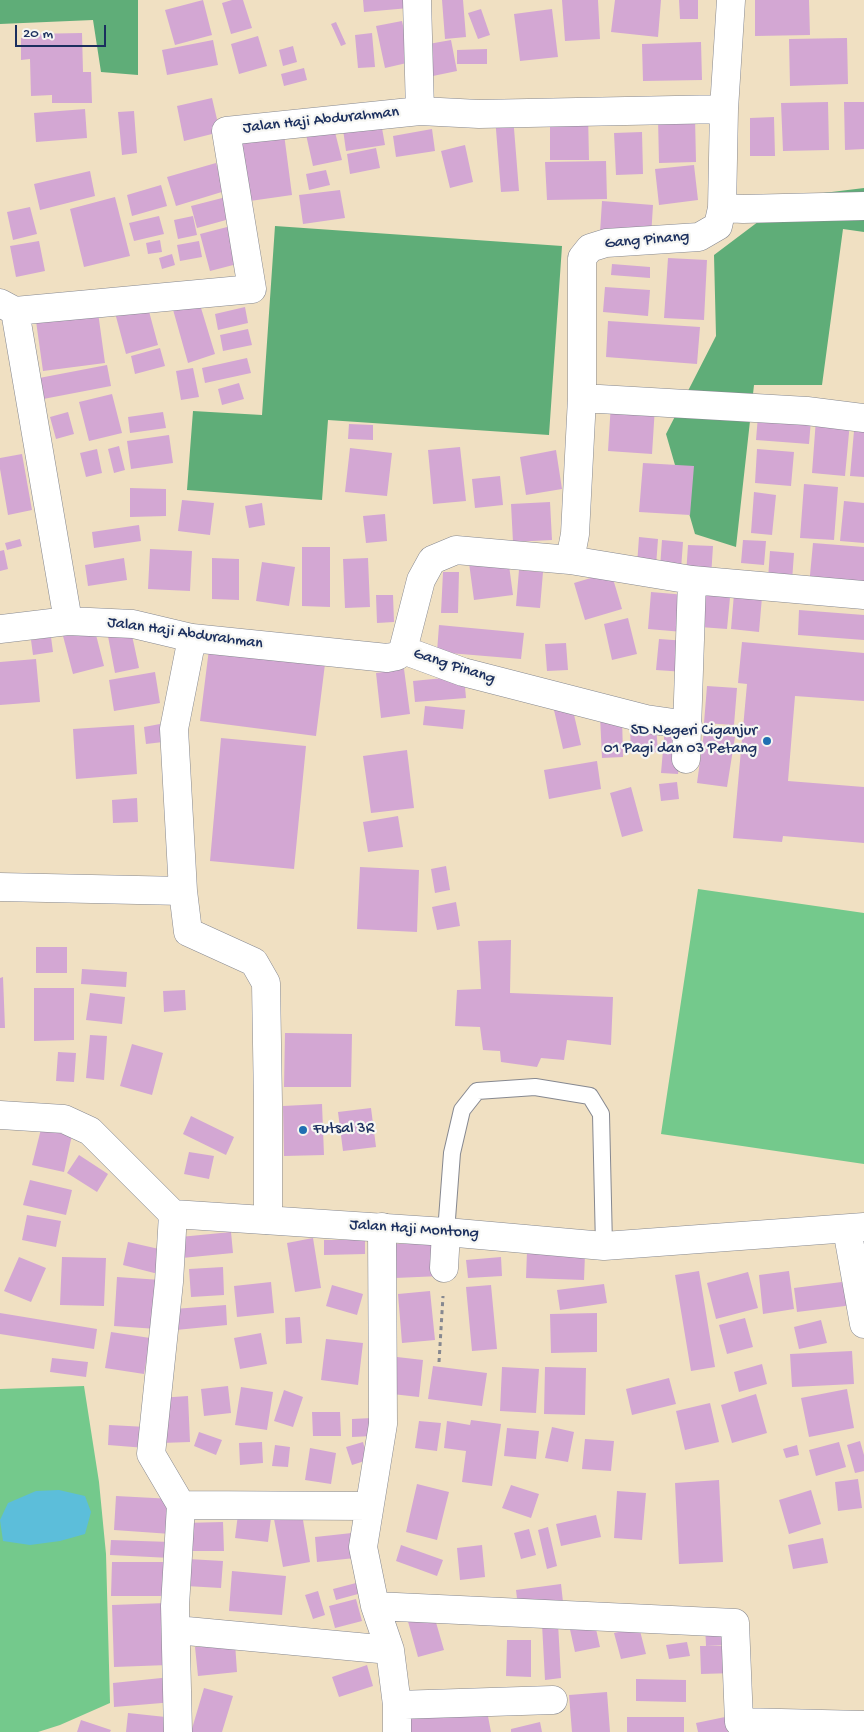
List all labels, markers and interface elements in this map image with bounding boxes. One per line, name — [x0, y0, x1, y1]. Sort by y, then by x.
scale bar — [18, 15, 109, 47]
text: 20 m — [23, 25, 53, 43]
street label: Jalan Haji Abdurahman — [242, 103, 400, 139]
street label: Gang Pinang — [604, 228, 690, 254]
street label: Jalan Haji Abdurahman — [106, 614, 264, 654]
street label: Gang Pinang — [411, 645, 497, 689]
place label: SD Negeri Ciganjur 01 Pagi dan 03 Petang — [604, 722, 757, 760]
marker: SD Negeri Ciganjur 01 Pagi dan 03 Petang — [761, 735, 773, 747]
place label: Futsal 3R — [313, 1120, 374, 1140]
marker: Futsal 3R — [297, 1124, 309, 1136]
street label: Jalan Haji Montong — [349, 1216, 479, 1244]

